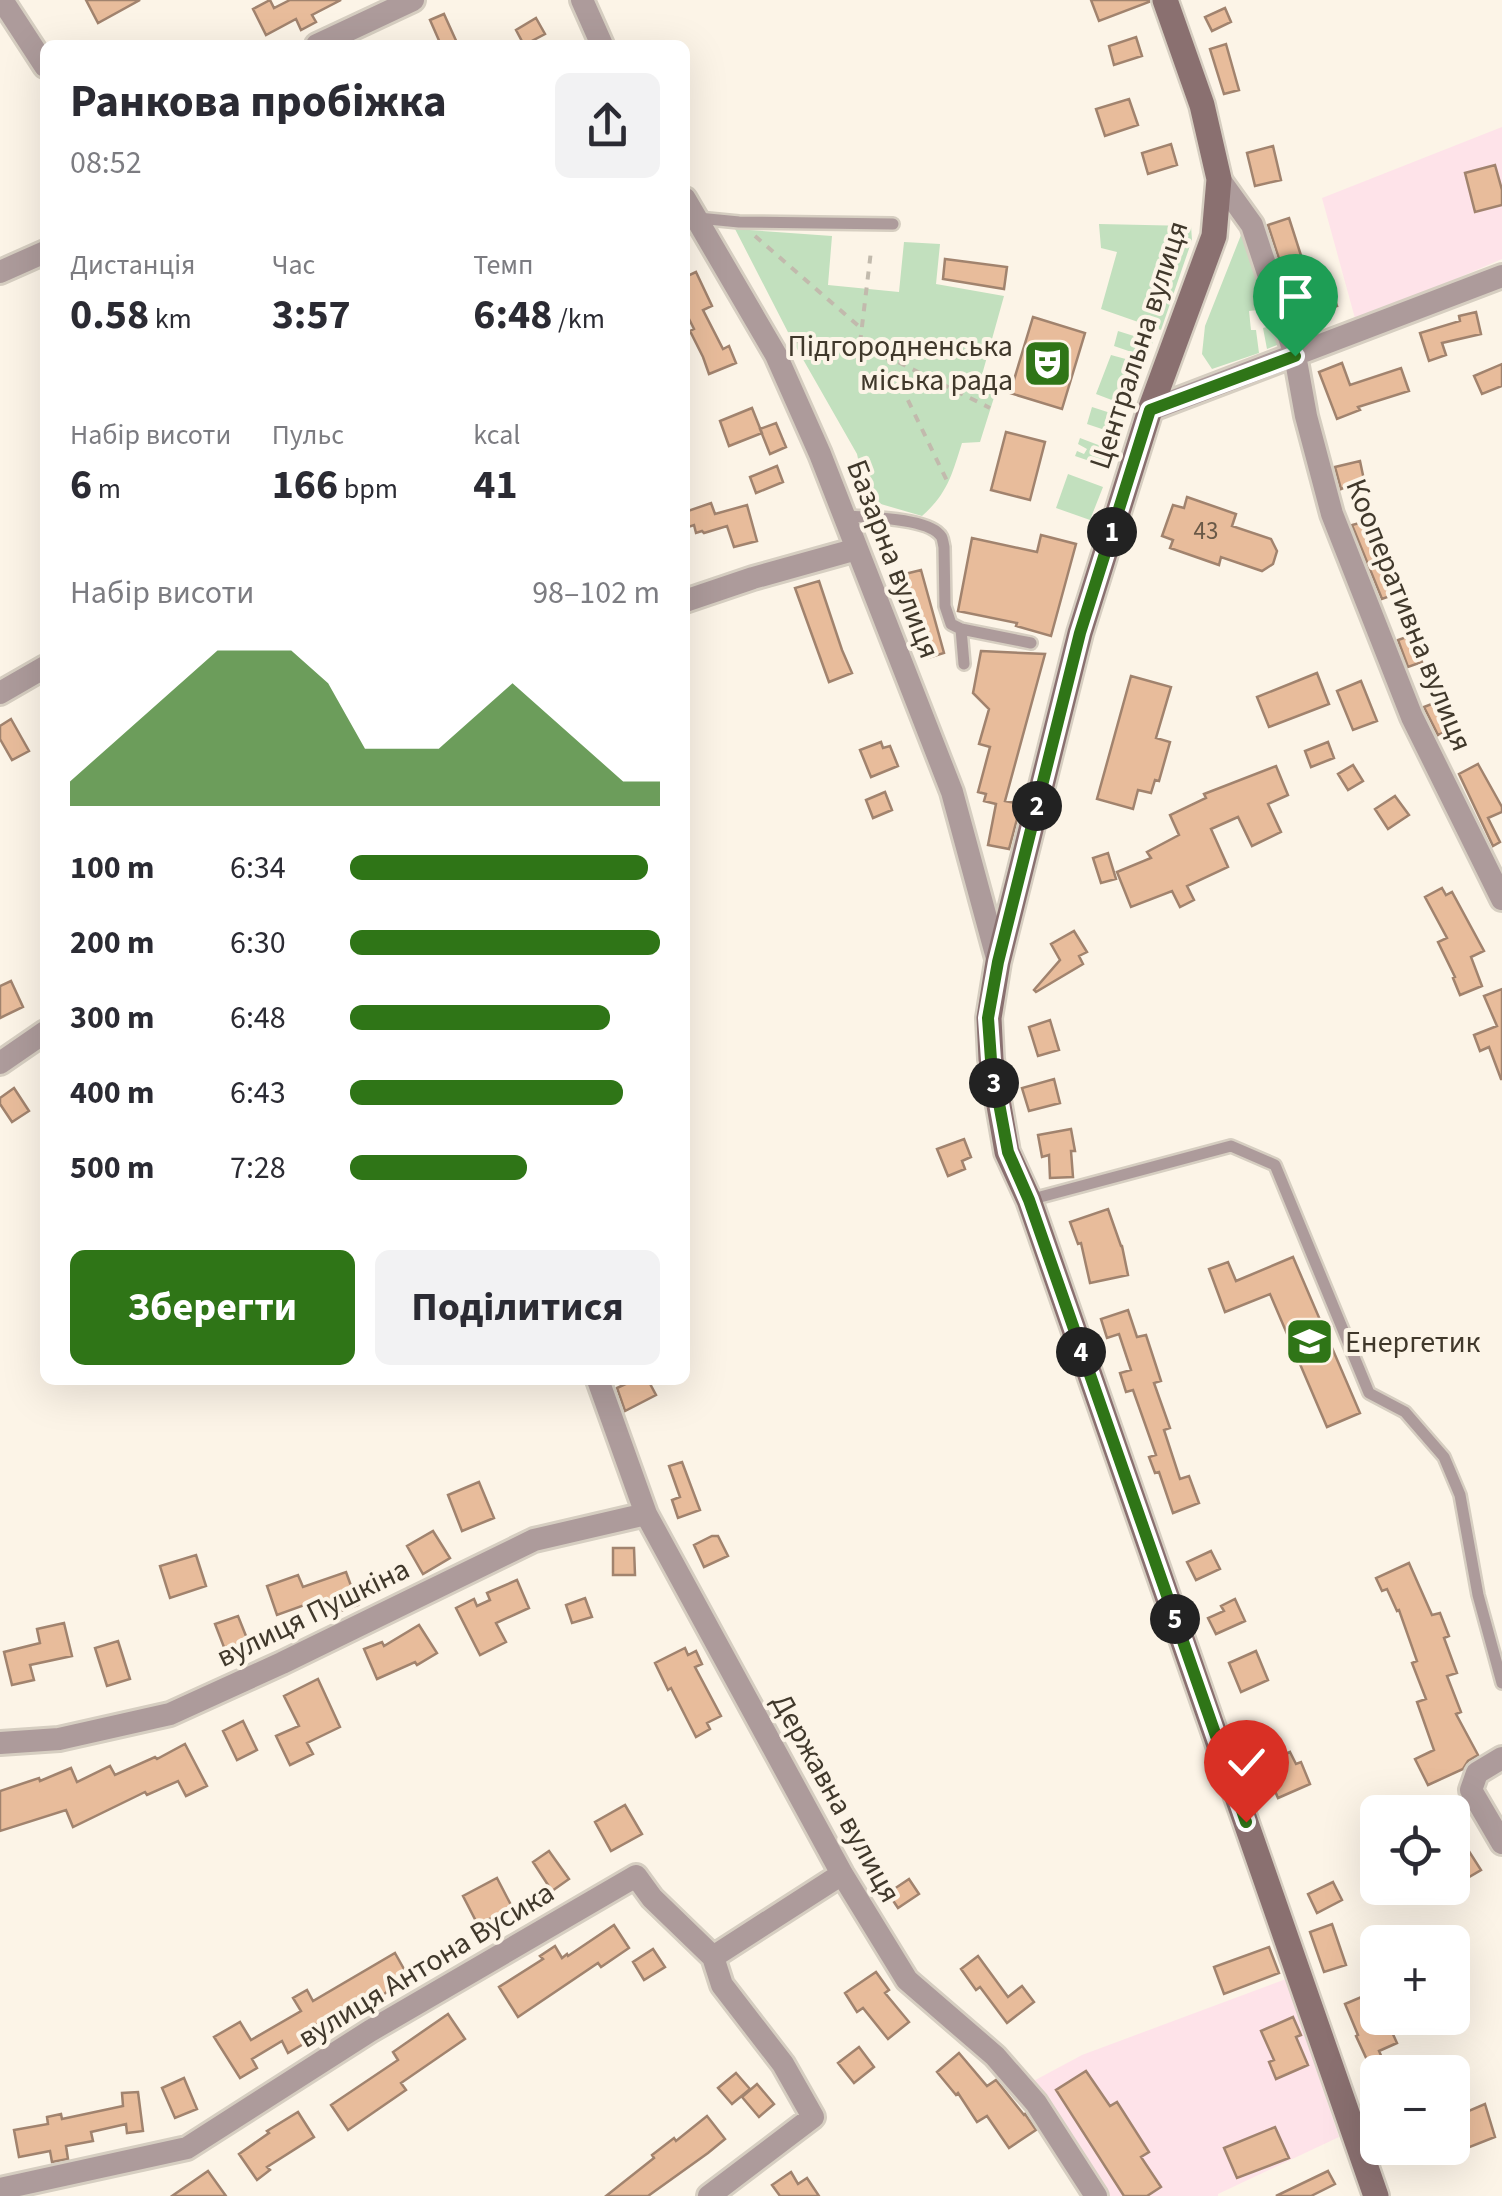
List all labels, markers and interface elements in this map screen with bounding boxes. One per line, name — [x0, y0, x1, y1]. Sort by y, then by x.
text: Ранкова пробіжка — [70, 70, 447, 134]
button: share — [555, 73, 660, 178]
text: 08:52 — [70, 140, 142, 186]
street label: Центральна вулиця — [1079, 215, 1199, 475]
text: Дистанція — [70, 245, 195, 285]
text: Час — [272, 245, 315, 285]
text: Темп — [473, 245, 534, 285]
pin — [1253, 254, 1338, 357]
icon: arrive — [1268, 269, 1323, 324]
text: 0.58 — [70, 285, 149, 345]
text: 3:57 — [272, 285, 351, 345]
text: 6:48 — [473, 285, 552, 345]
text: km — [149, 299, 192, 339]
text: /km — [552, 299, 605, 339]
place label: Підгородненська міська рада — [787, 325, 1013, 402]
theatre icon: Підгородненська міська рада — [1022, 337, 1074, 389]
text: Набір висоти — [70, 415, 231, 455]
text: Пульс — [272, 415, 344, 455]
text: kcal — [473, 415, 520, 455]
street label: Базарна вулиця — [835, 453, 951, 665]
text: 6 — [70, 455, 92, 515]
text: 166 — [272, 455, 338, 515]
text: 41 — [473, 455, 518, 515]
text: m — [92, 469, 121, 509]
text: bpm — [338, 469, 398, 509]
street label: Кооперативна вулиця — [1335, 472, 1483, 758]
pin: 1 — [1087, 507, 1137, 557]
text: 1 — [1105, 512, 1119, 552]
house number: 43 — [1194, 513, 1218, 549]
text: Набір висоти — [70, 570, 254, 616]
text: 98–102 m — [532, 570, 660, 616]
pin: 2 — [1012, 781, 1062, 831]
text: 2 — [1030, 786, 1044, 826]
text: 100 m — [70, 845, 155, 891]
text: 6:34 — [230, 845, 286, 891]
text: 200 m — [70, 920, 155, 966]
text: 6:30 — [230, 920, 286, 966]
text: 300 m — [70, 995, 155, 1041]
text: 6:48 — [230, 995, 286, 1041]
pin: 3 — [969, 1058, 1019, 1108]
text: 3 — [987, 1063, 1001, 1103]
text: 400 m — [70, 1070, 155, 1116]
text: 6:43 — [230, 1070, 286, 1116]
text: 500 m — [70, 1145, 155, 1191]
text: 7:28 — [230, 1145, 286, 1191]
button: Зберегти — [70, 1250, 355, 1365]
button: Поділитися — [375, 1250, 660, 1365]
school or university icon: Енергетик — [1284, 1316, 1336, 1368]
place label: Енергетик — [1345, 1321, 1481, 1364]
pin: 4 — [1056, 1327, 1106, 1377]
text: 4 — [1074, 1332, 1088, 1372]
street label: вулиця Пушкіна — [209, 1548, 417, 1678]
pin: 5 — [1150, 1594, 1200, 1644]
text: 5 — [1168, 1599, 1182, 1639]
street label: Державна вулиця — [761, 1685, 911, 1911]
pin — [1204, 1720, 1289, 1823]
icon: check — [1219, 1735, 1274, 1790]
map controls — [1360, 1795, 1470, 2165]
button: locate — [1360, 1795, 1470, 1905]
street label: вулиця Антона Вусика — [290, 1871, 562, 2059]
button: + — [1360, 1925, 1470, 2035]
button: − — [1360, 2055, 1470, 2165]

